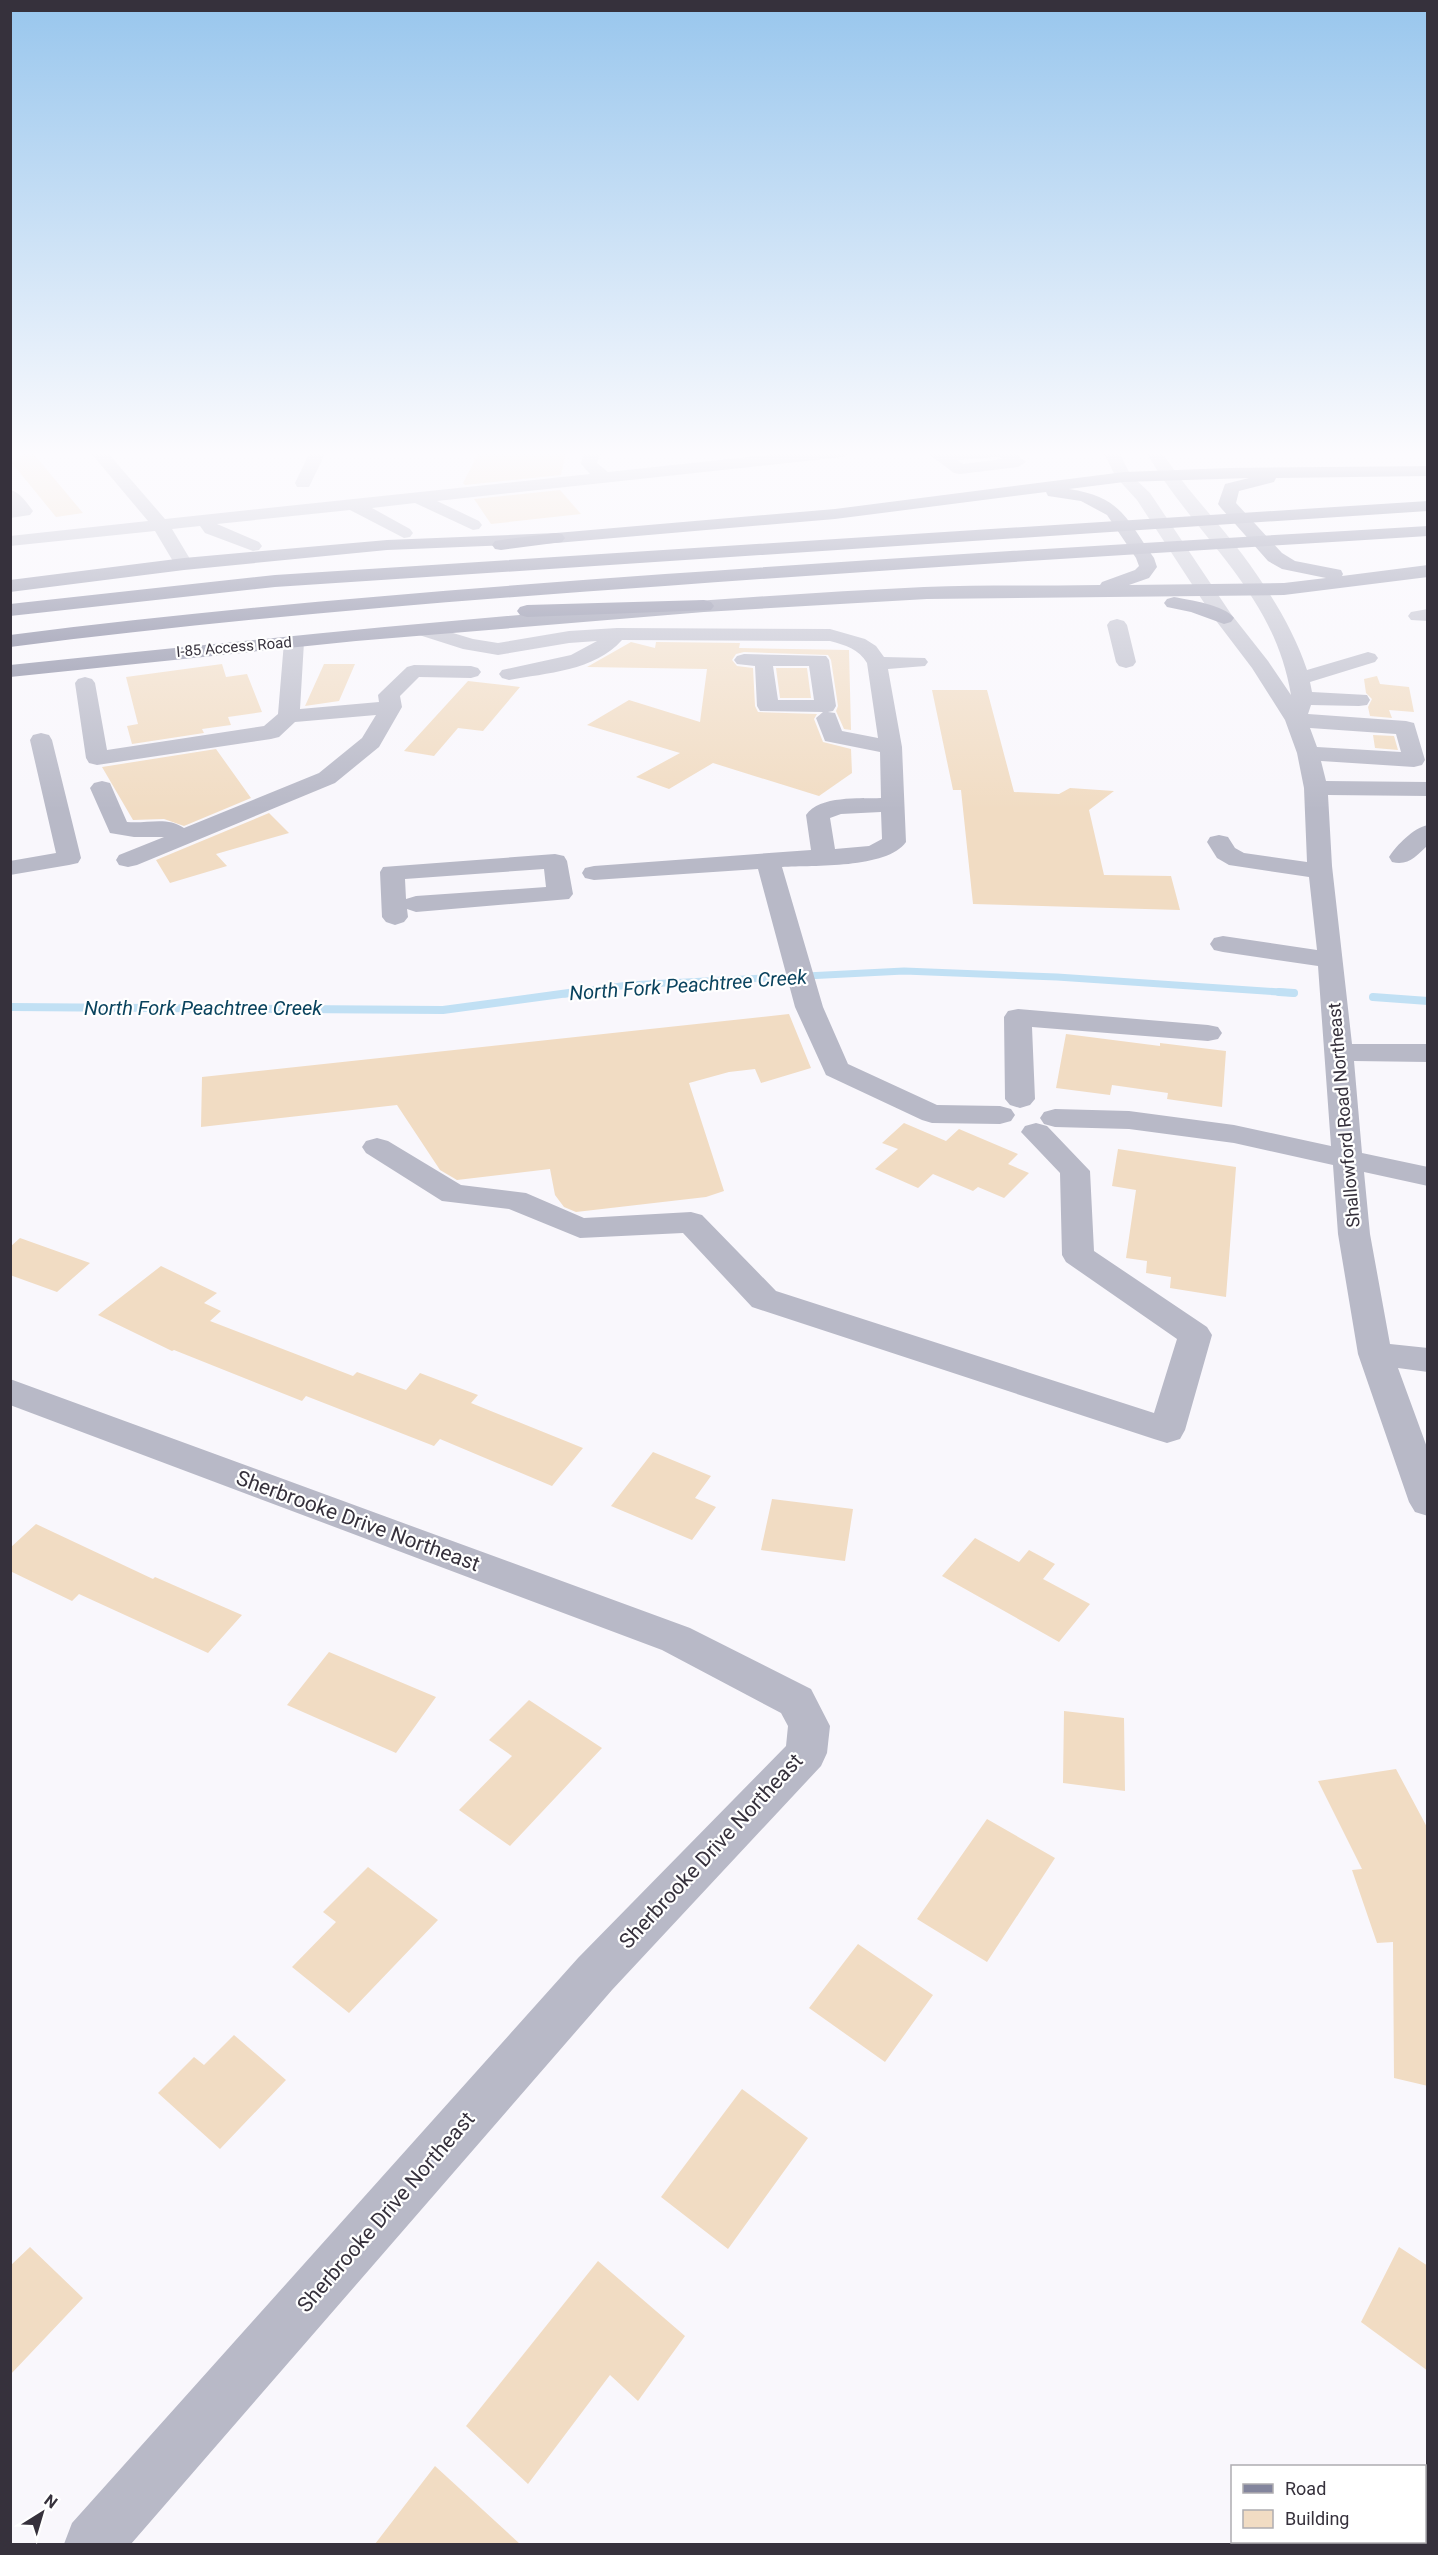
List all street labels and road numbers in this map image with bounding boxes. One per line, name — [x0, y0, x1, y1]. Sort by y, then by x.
street label: I-85 Access Road — [175, 633, 293, 661]
street label: Shallowford Road Northeast — [1323, 1002, 1364, 1228]
street label: Sherbrooke Drive Northeast — [233, 1466, 483, 1576]
street label: Sherbrooke Drive Northeast — [614, 1749, 808, 1953]
street label: Sherbrooke Drive Northeast — [293, 2107, 480, 2317]

